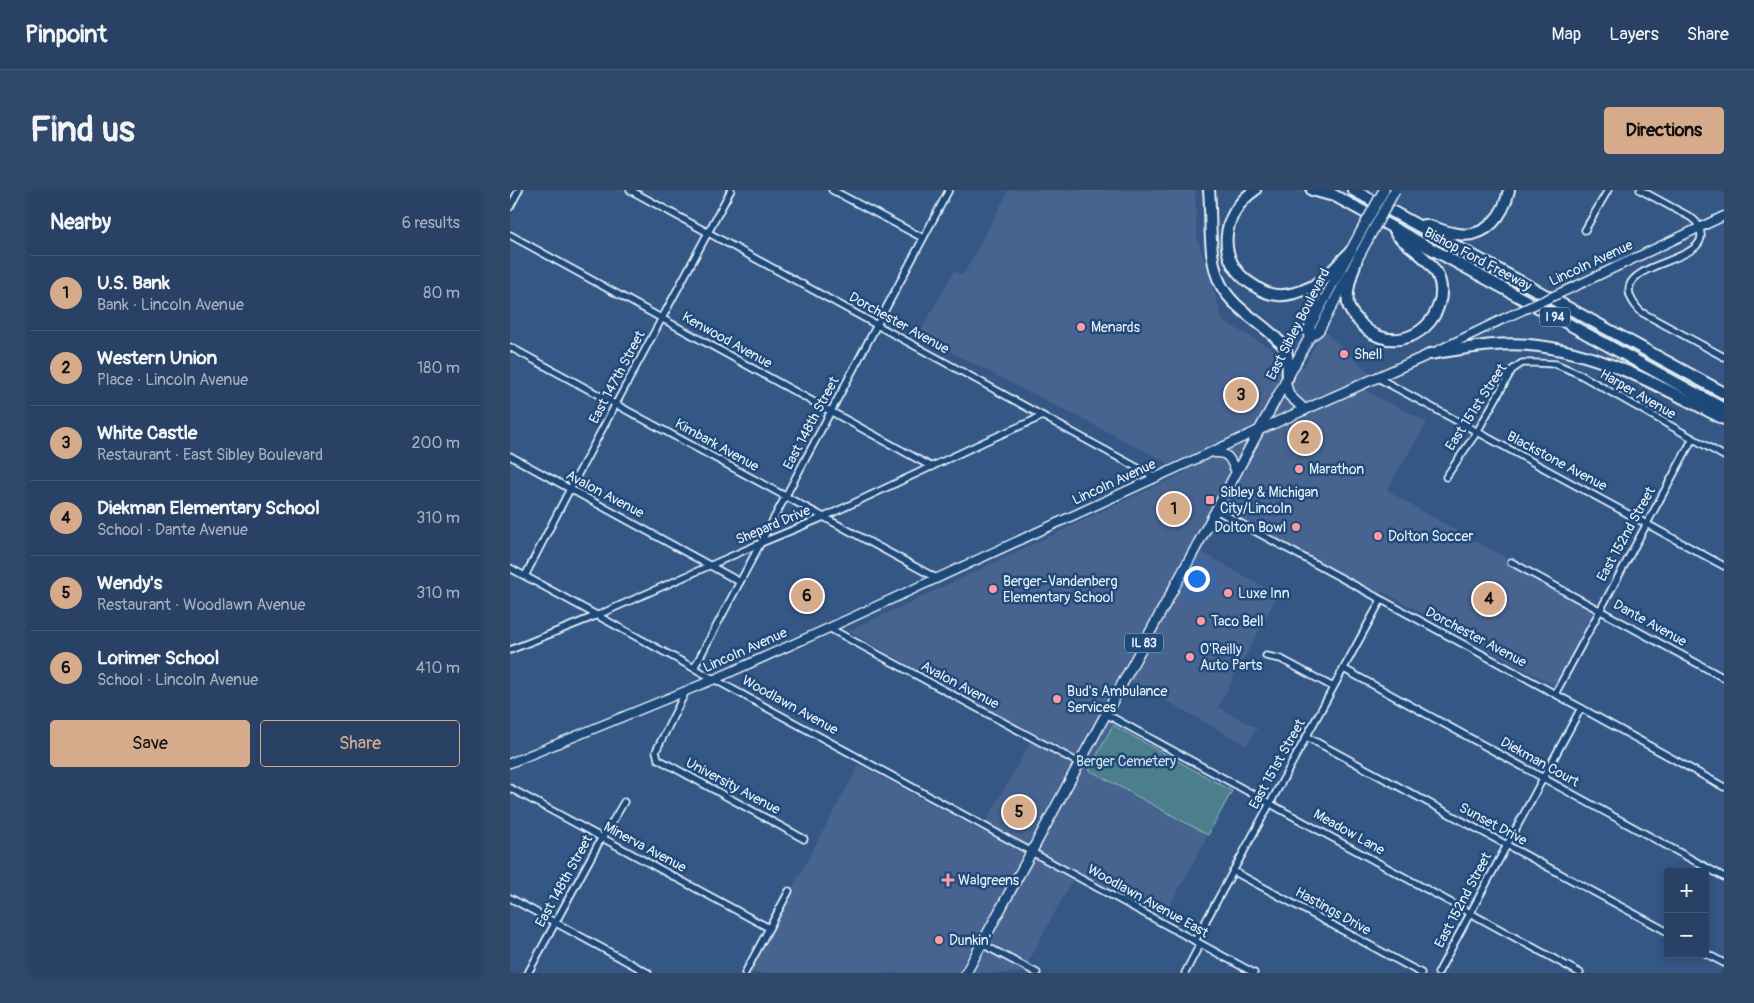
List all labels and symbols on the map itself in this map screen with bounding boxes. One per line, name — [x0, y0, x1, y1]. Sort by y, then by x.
street label: Bishop Ford Freeway — [1421, 223, 1535, 295]
street label: Lincoln Avenue — [1547, 236, 1636, 290]
street label: East Sibley Boulevard — [1263, 265, 1333, 382]
street label: Dorchester Avenue — [846, 288, 952, 358]
street label: Kenwood Avenue — [679, 308, 775, 372]
road number: I 94 — [1540, 308, 1570, 326]
place label: Menards — [1091, 319, 1141, 336]
marker: Menards — [1075, 321, 1087, 333]
street label: East 147th Street — [585, 327, 649, 426]
place label: Shell — [1354, 346, 1382, 363]
marker: Shell — [1338, 348, 1350, 360]
street label: East 151st Street — [1442, 360, 1511, 454]
street label: Harper Avenue — [1597, 365, 1679, 423]
street label: East 148th Street — [779, 373, 843, 472]
pin: 3 — [1225, 376, 1257, 414]
street label: Kimbark Avenue — [672, 415, 762, 475]
pin: 2 — [1289, 419, 1321, 457]
street label: Blackstone Avenue — [1504, 427, 1610, 495]
street label: Lincoln Avenue — [1070, 455, 1159, 509]
place label: Marathon — [1309, 461, 1364, 478]
marker: Marathon — [1293, 463, 1305, 475]
street label: Avalon Avenue — [563, 466, 647, 522]
street label: East 152nd Street — [1593, 483, 1659, 584]
place label: Sibley & Michigan City/Lincoln — [1220, 484, 1319, 517]
pin: 1 — [1158, 490, 1190, 528]
marker: Sibley & Michigan City/Lincoln — [1204, 494, 1216, 506]
street label: Shepard Drive — [733, 502, 813, 548]
place label: Dolton Bowl — [1214, 519, 1286, 536]
marker: Dolton Bowl — [1290, 521, 1302, 533]
place label: Dolton Soccer — [1388, 528, 1473, 545]
marker: Dolton Soccer — [1372, 530, 1384, 542]
your location — [1184, 566, 1210, 592]
place label: Berger-Vandenberg Elementary School — [1003, 573, 1118, 606]
pin: 6 — [791, 577, 823, 615]
pin: 4 — [1473, 580, 1505, 618]
marker: Berger-Vandenberg Elementary School — [987, 583, 999, 595]
place label: Luxe Inn — [1238, 585, 1290, 602]
marker: Luxe Inn — [1222, 587, 1234, 599]
street label: Dante Avenue — [1610, 596, 1690, 650]
street label: Dorchester Avenue — [1423, 603, 1529, 671]
place label: Taco Bell — [1211, 613, 1264, 630]
marker: Taco Bell — [1195, 615, 1207, 627]
street label: Lincoln Avenue — [700, 624, 790, 676]
road number: IL 83 — [1125, 633, 1163, 652]
place label: O'Reilly Auto Parts — [1200, 641, 1263, 674]
marker: O'Reilly Auto Parts — [1184, 651, 1196, 663]
street label: Avalon Avenue — [918, 657, 1002, 713]
street label: Woodlawn Avenue — [739, 672, 841, 738]
place label: Bud's Ambulance Services — [1067, 683, 1168, 716]
marker: Bud's Ambulance Services — [1051, 693, 1063, 705]
street label: East 151st Street — [1245, 716, 1309, 812]
street label: Diekman Court — [1498, 733, 1583, 791]
park label: Berger Cemetery — [1076, 753, 1176, 770]
street label: University Avenue — [683, 754, 783, 818]
pin: 5 — [1003, 793, 1035, 831]
street label: Sunset Drive — [1456, 799, 1530, 849]
street label: Meadow Lane — [1310, 805, 1388, 859]
street label: Minerva Avenue — [601, 818, 689, 876]
street label: East 148th Street — [532, 832, 596, 930]
street label: East 152nd Street — [1431, 849, 1495, 951]
street label: Woodlawn Avenue East — [1084, 861, 1212, 942]
place label: Walgreens — [958, 872, 1020, 889]
marker: Walgreens — [942, 874, 954, 886]
street label: Hastings Drive — [1292, 883, 1374, 939]
place label: Dunkin' — [949, 932, 991, 949]
marker: Dunkin' — [933, 934, 945, 946]

